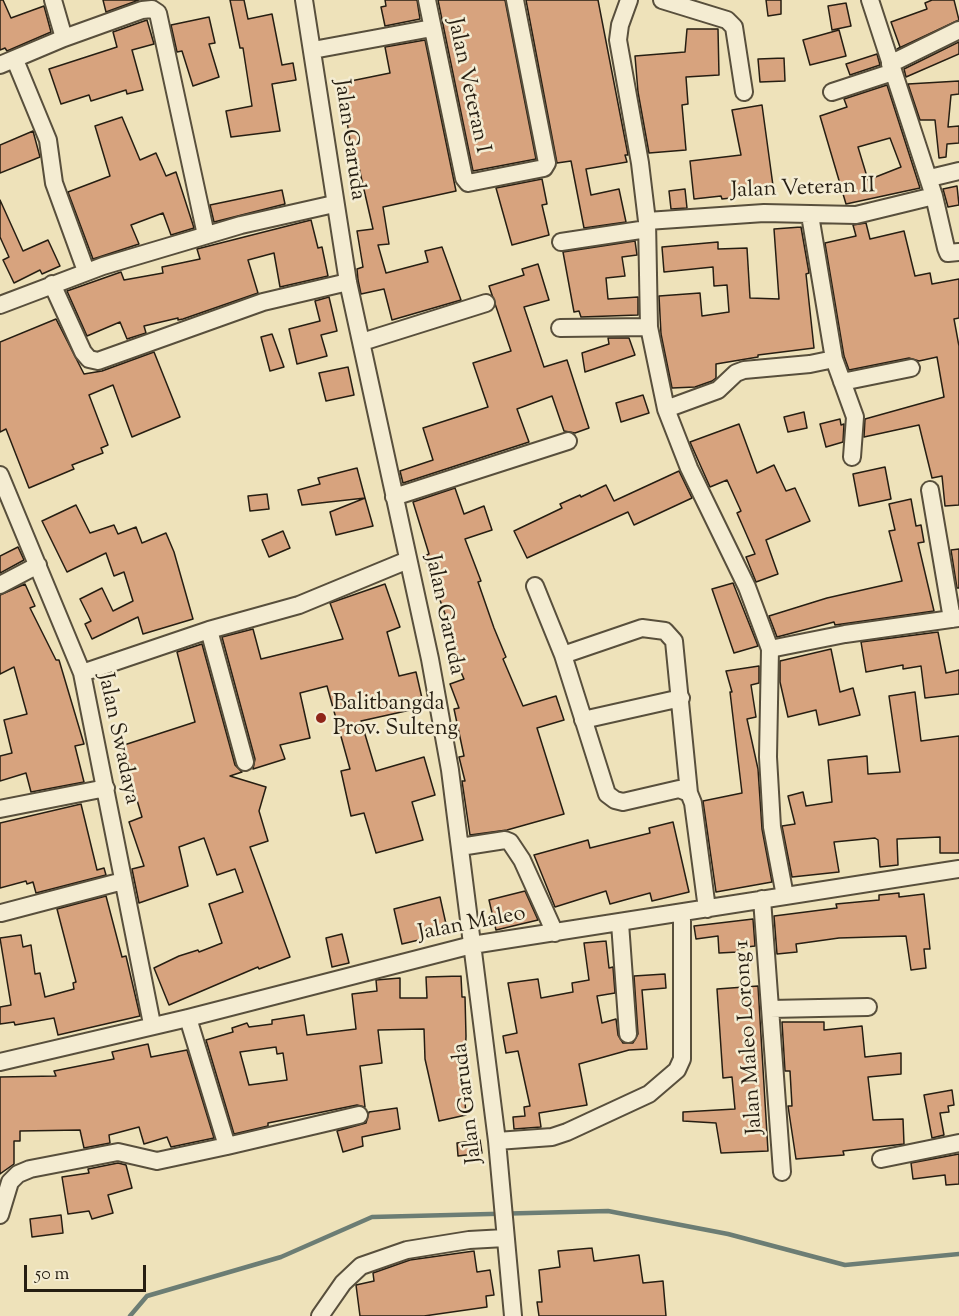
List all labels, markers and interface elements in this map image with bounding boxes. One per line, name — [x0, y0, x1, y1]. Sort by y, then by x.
street label: Jalan Veteran I — [440, 16, 494, 156]
street label: Jalan Garuda — [326, 78, 370, 202]
street label: Jalan Veteran II — [730, 174, 876, 206]
street label: Jalan Garuda — [417, 553, 469, 677]
street label: Jalan Swadaya — [90, 671, 144, 807]
place label: Balitbangda Prov. Sulteng — [333, 692, 458, 744]
marker: Balitbangda Prov. Sulteng — [314, 711, 328, 725]
street label: Jalan Maleo — [416, 902, 528, 948]
street label: Jalan Maleo Lorong 1 — [730, 939, 770, 1135]
street label: Jalan Garuda — [448, 1041, 490, 1165]
scale bar — [27, 1253, 148, 1291]
text: 50 m — [35, 1262, 69, 1288]

